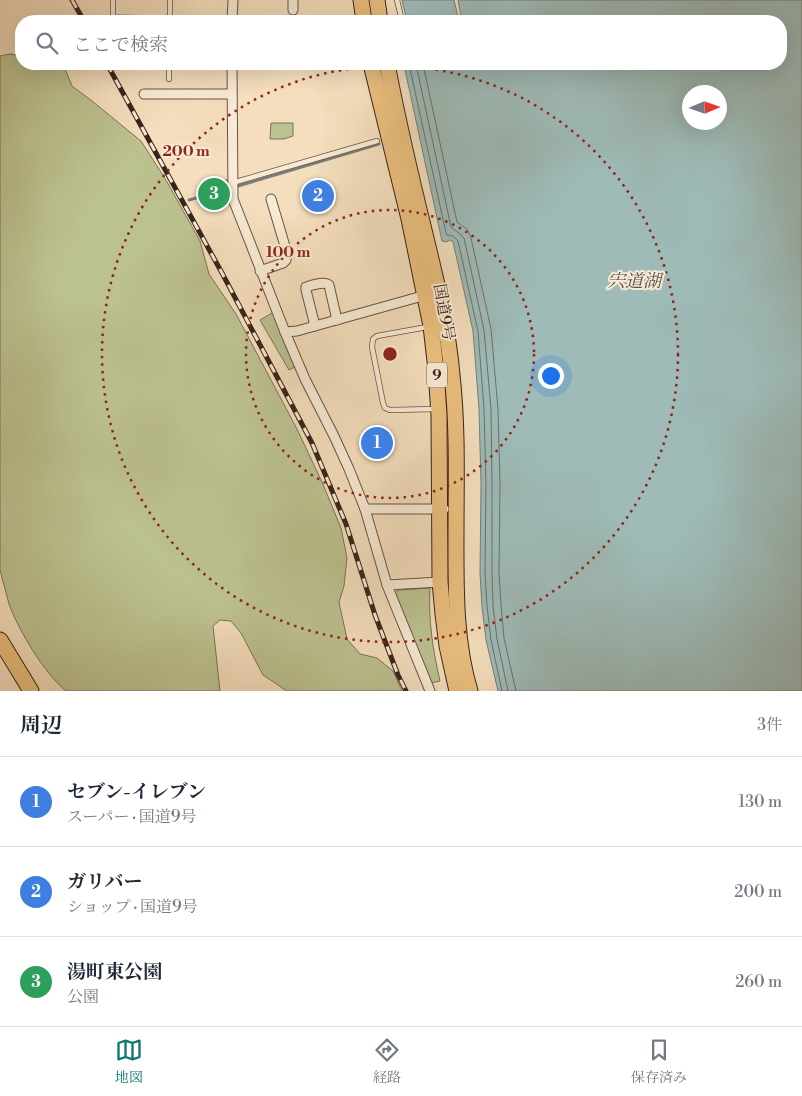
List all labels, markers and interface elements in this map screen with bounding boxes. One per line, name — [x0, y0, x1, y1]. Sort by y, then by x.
search box — [15, 15, 787, 70]
icon: search — [33, 29, 61, 57]
text: ここで検索 — [73, 33, 168, 57]
north arrow — [682, 85, 727, 130]
text: 200 m — [162, 142, 210, 161]
pin: 3 — [198, 175, 230, 213]
pin: 2 — [302, 177, 334, 215]
text: 100 m — [266, 243, 311, 262]
water label: 宍道湖 — [607, 270, 664, 293]
street label: 国道9号 — [429, 282, 459, 342]
centre of rings — [381, 345, 399, 363]
road number: 9 — [427, 362, 447, 388]
your location — [538, 363, 564, 389]
pin: 1 — [361, 424, 393, 462]
text: 周辺 — [20, 713, 62, 739]
text: 3件 — [757, 715, 782, 735]
text: セブン-イレブン — [67, 780, 206, 804]
text: 1 — [32, 792, 40, 812]
text: 130 m — [738, 792, 782, 812]
text: スーパー · 国道9号 — [67, 807, 196, 827]
text: ガリバー — [67, 870, 142, 894]
text: 2 — [31, 882, 41, 902]
text: 200 m — [734, 882, 782, 902]
text: ショップ · 国道9号 — [67, 897, 198, 917]
text: 湯町東公園 — [67, 960, 162, 984]
text: 3 — [31, 972, 41, 992]
text: 260 m — [735, 972, 782, 992]
text: 公園 — [67, 987, 99, 1007]
tab: 地図 — [115, 1036, 143, 1087]
tab: 経路 — [373, 1036, 401, 1087]
tab: 保存済み — [631, 1036, 687, 1087]

